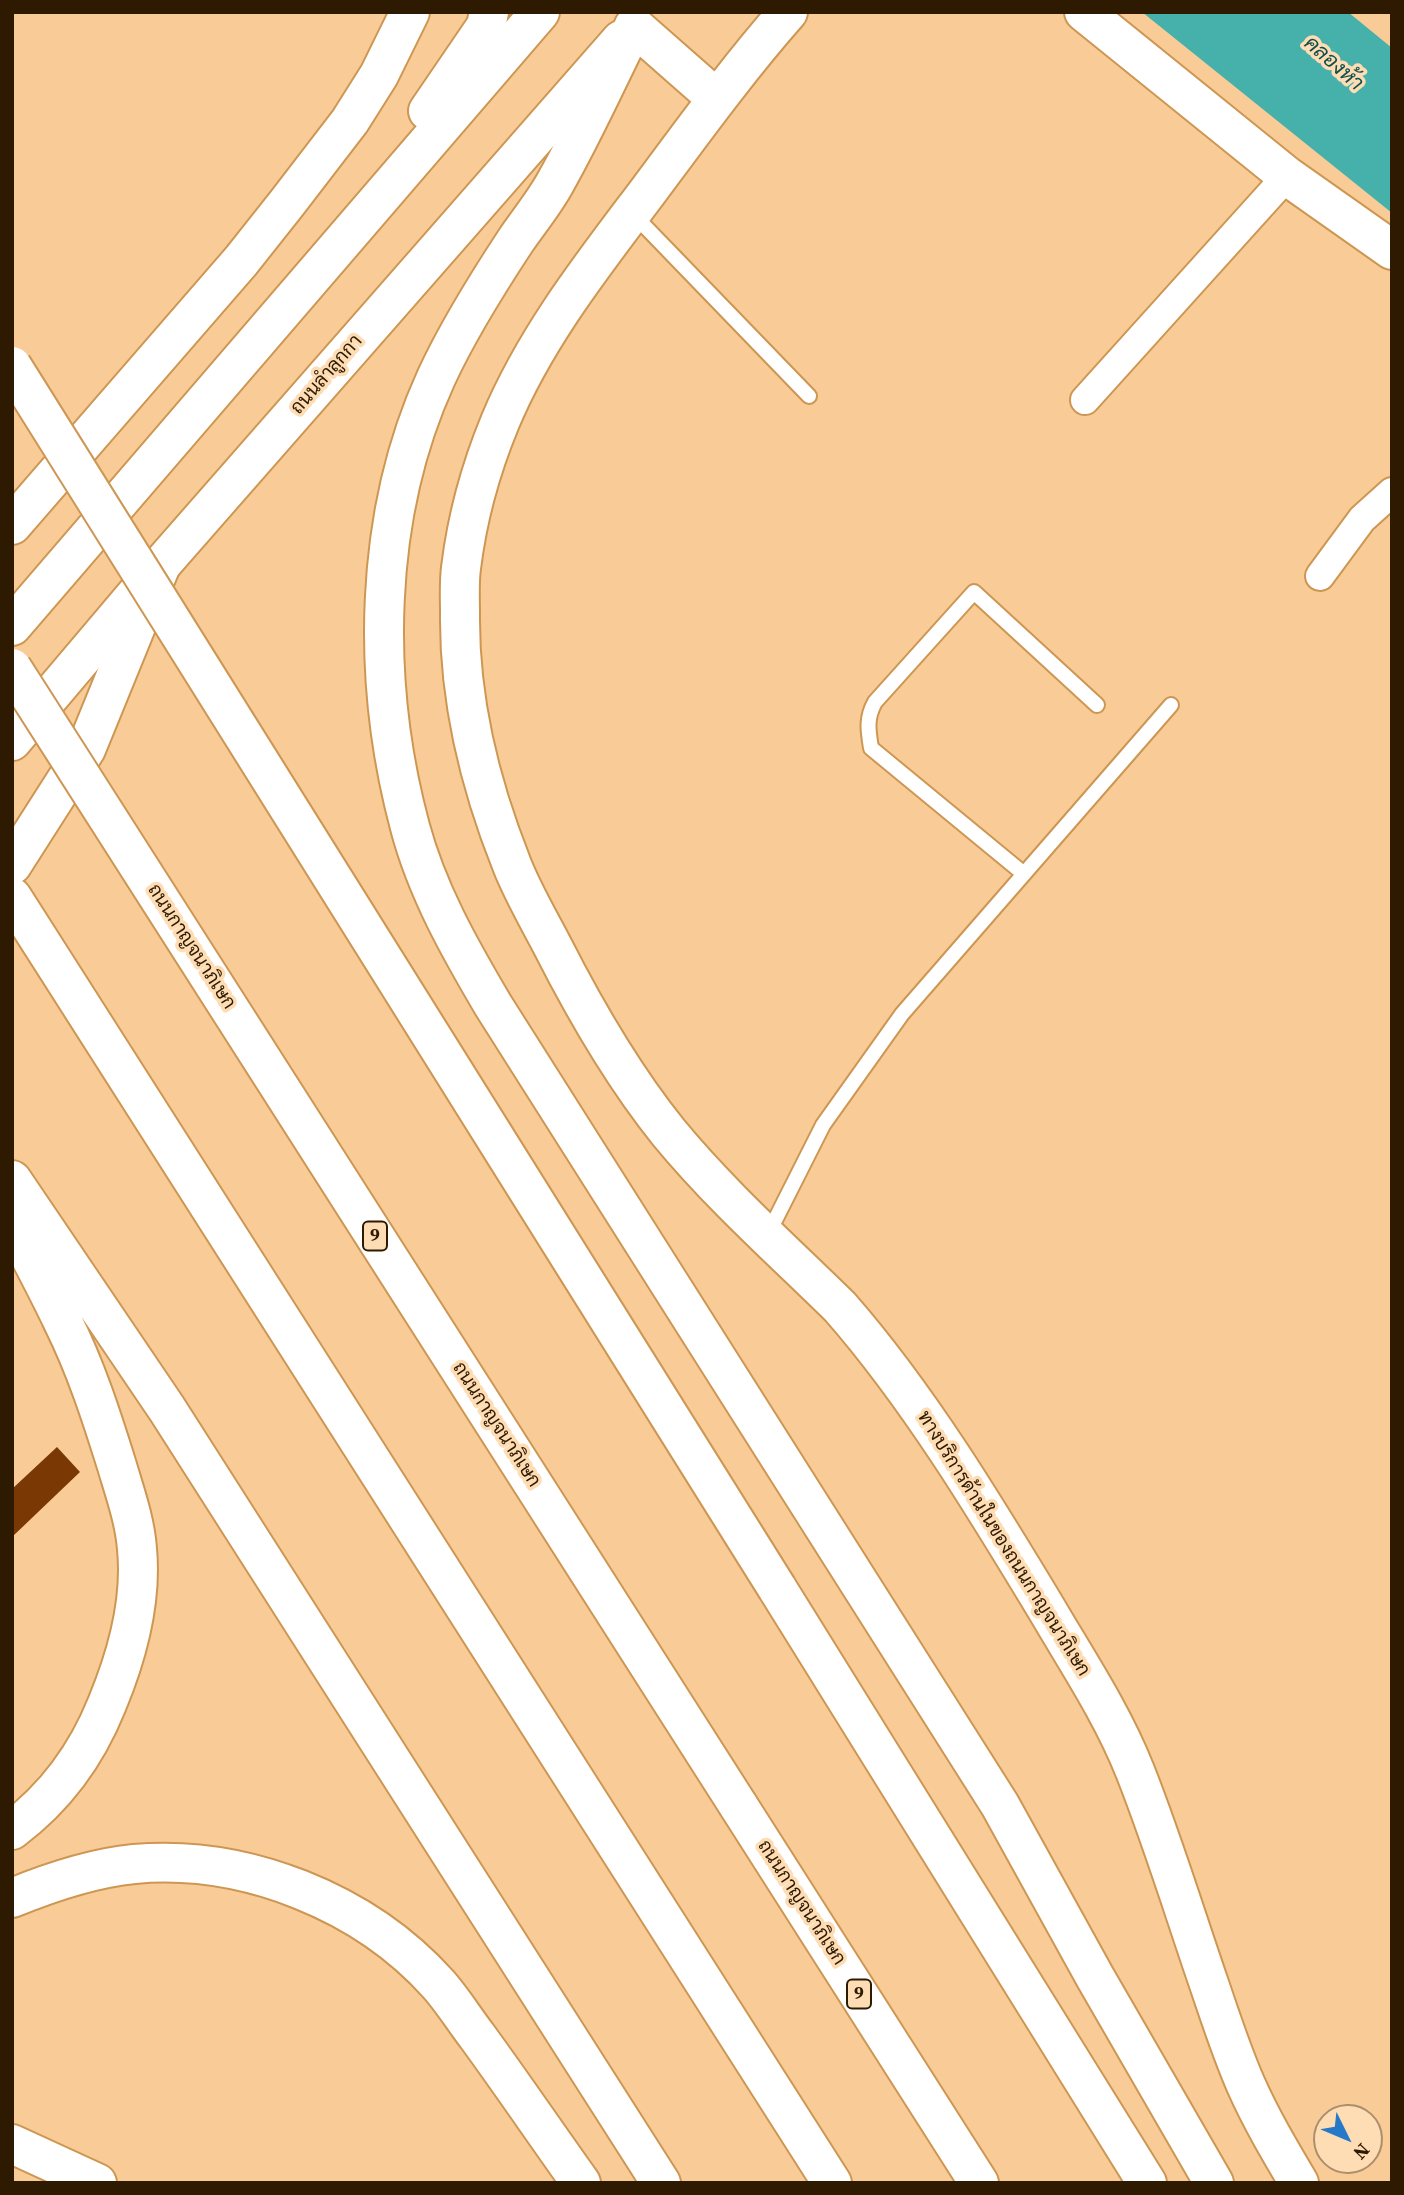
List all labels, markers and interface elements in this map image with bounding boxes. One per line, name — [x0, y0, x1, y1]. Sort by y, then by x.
water label: คลองห้า — [1298, 31, 1368, 97]
street label: ถนนลำลูกกา — [286, 331, 368, 419]
street label: ถนนกาญจนาภิเษก — [142, 880, 240, 1014]
road number: 9 — [363, 1222, 387, 1251]
street label: ถนนกาญจนาภิเษก — [447, 1358, 545, 1492]
street label: ทางบริการด้านในของถนนกาญจนาภิเษก — [912, 1407, 1094, 1681]
street label: ถนนกาญจนาภิเษก — [752, 1836, 850, 1970]
road number: 9 — [847, 1980, 871, 2008]
north arrow — [1313, 2104, 1383, 2174]
text: N — [1348, 2138, 1376, 2166]

